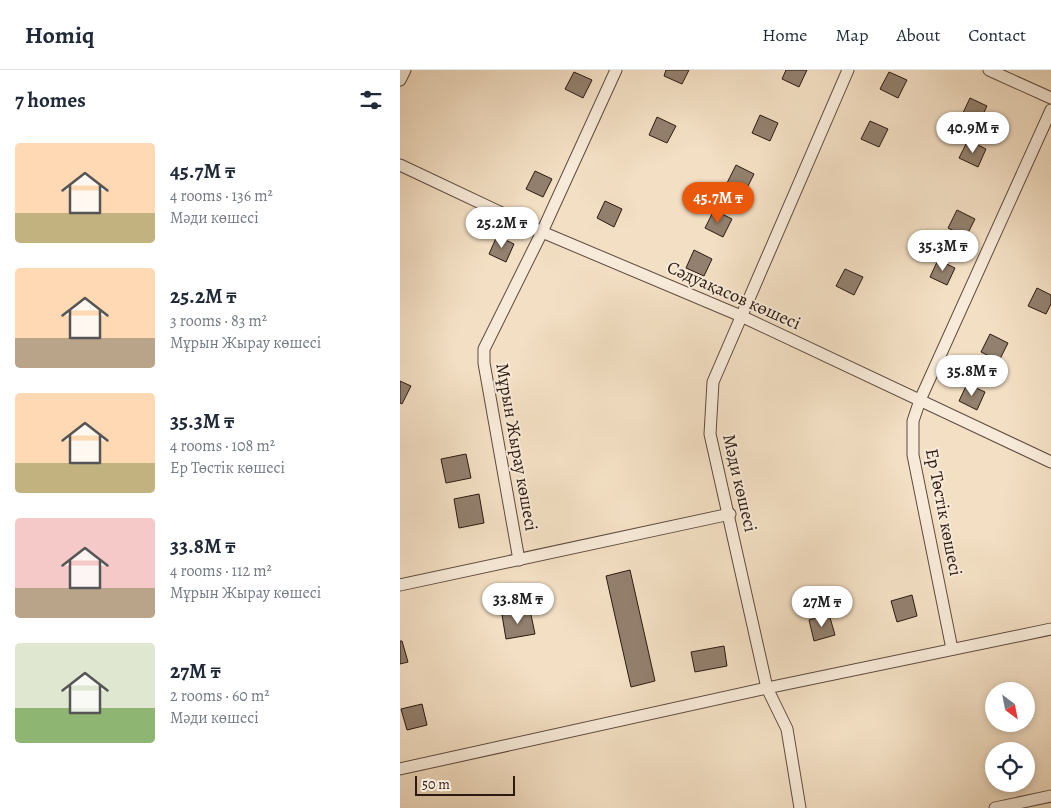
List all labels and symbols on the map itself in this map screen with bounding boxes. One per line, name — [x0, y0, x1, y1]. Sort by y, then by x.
pin: 40.9M ₸ — [927, 112, 1019, 154]
pin: 45.7M ₸ — [672, 182, 764, 224]
pin: 25.2M ₸ — [456, 206, 548, 249]
pin: 35.3M ₸ — [897, 230, 989, 272]
street label: Сәдуақасов көшесі — [663, 255, 805, 335]
pin: 35.8M ₸ — [926, 354, 1018, 397]
street label: Мұрын Жырау көшесі — [490, 361, 544, 533]
street label: Мәди көшесі — [717, 432, 763, 534]
street label: Ер Төстік көшесі — [920, 446, 968, 578]
pin: 33.8M ₸ — [472, 582, 564, 625]
pin: 27M ₸ — [787, 586, 857, 628]
north arrow — [985, 682, 1035, 732]
scale bar — [415, 773, 515, 796]

